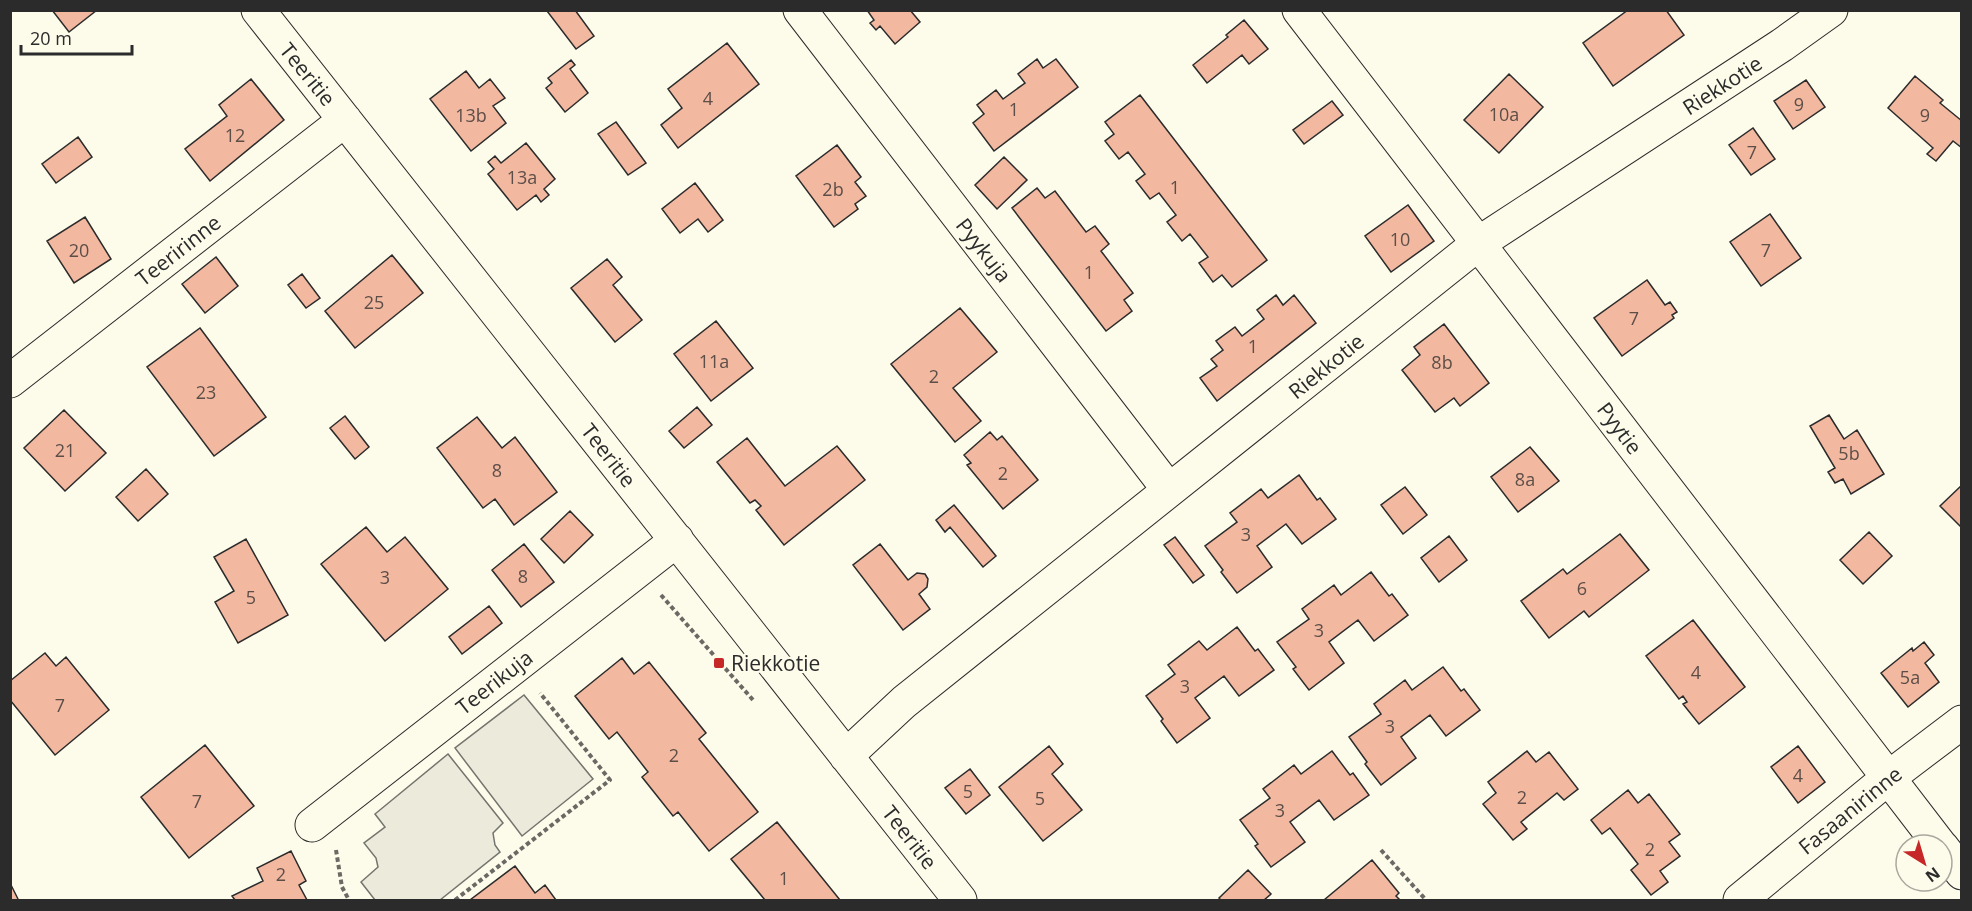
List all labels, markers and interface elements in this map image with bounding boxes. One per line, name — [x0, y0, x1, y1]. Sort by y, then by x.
scale bar — [21, 18, 132, 56]
text: 20 m — [30, 26, 72, 50]
street label: Teeritie — [274, 37, 342, 111]
street label: Riekkotie — [1677, 49, 1767, 121]
house number: 4 — [703, 86, 713, 110]
house number: 9 — [1794, 92, 1804, 116]
house number: 1 — [1009, 97, 1019, 121]
house number: 10a — [1489, 102, 1519, 126]
house number: 13b — [455, 103, 487, 127]
house number: 9 — [1920, 103, 1930, 127]
house number: 12 — [225, 123, 245, 147]
house number: 7 — [1747, 140, 1757, 164]
house number: 13a — [507, 165, 537, 189]
house number: 1 — [1170, 175, 1180, 199]
house number: 2b — [822, 177, 844, 201]
street label: Teeririnne — [130, 208, 226, 292]
street label: Pyykuja — [950, 212, 1018, 288]
house number: 10 — [1390, 227, 1410, 251]
house number: 20 — [69, 238, 89, 262]
house number: 7 — [1761, 238, 1771, 262]
house number: 1 — [1084, 260, 1094, 284]
house number: 25 — [364, 290, 384, 314]
house number: 7 — [1629, 306, 1639, 330]
street label: Riekkotie — [1282, 327, 1370, 405]
house number: 1 — [1248, 334, 1258, 358]
house number: 11a — [699, 349, 729, 373]
house number: 8b — [1431, 350, 1453, 374]
house number: 2 — [929, 364, 939, 388]
house number: 23 — [196, 380, 216, 404]
street label: Pyytie — [1591, 396, 1649, 460]
street label: Teeritie — [575, 417, 643, 493]
house number: 21 — [55, 438, 75, 462]
house number: 5b — [1838, 441, 1860, 465]
house number: 8 — [492, 458, 502, 482]
house number: 2 — [998, 461, 1008, 485]
house number: 8a — [1515, 467, 1535, 491]
house number: 3 — [1241, 522, 1251, 546]
house number: 8 — [518, 564, 528, 588]
house number: 3 — [380, 565, 390, 589]
house number: 6 — [1577, 576, 1587, 600]
house number: 5 — [246, 585, 256, 609]
house number: 3 — [1314, 618, 1324, 642]
street label: Teerikuja — [450, 643, 538, 721]
place label: Riekkotie — [731, 649, 820, 677]
marker: Riekkotie — [712, 656, 726, 670]
house number: 4 — [1691, 660, 1701, 684]
house number: 5a — [1900, 665, 1920, 689]
house number: 3 — [1180, 674, 1190, 698]
house number: 7 — [55, 693, 65, 717]
house number: 3 — [1385, 714, 1395, 738]
house number: 2 — [669, 743, 679, 767]
street label: Fasaanirinne — [1792, 760, 1908, 860]
house number: 4 — [1793, 763, 1803, 787]
house number: 5 — [963, 779, 973, 803]
house number: 2 — [1517, 785, 1527, 809]
house number: 5 — [1035, 786, 1045, 810]
house number: 7 — [192, 789, 202, 813]
house number: 3 — [1275, 798, 1285, 822]
street label: Teeritie — [876, 799, 944, 875]
north arrow — [1894, 833, 1954, 893]
house number: 2 — [1645, 837, 1655, 861]
house number: 2 — [276, 862, 286, 886]
text: N — [1921, 862, 1945, 888]
house number: 1 — [779, 866, 789, 890]

